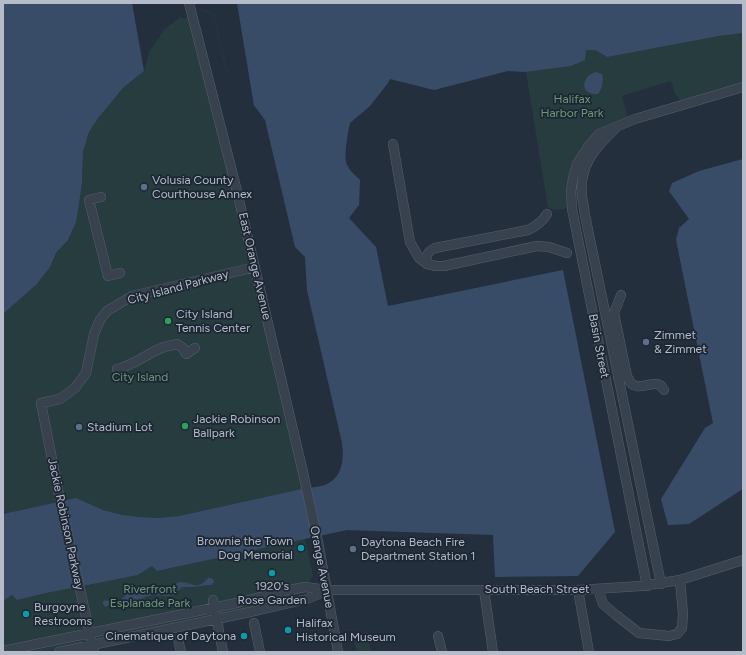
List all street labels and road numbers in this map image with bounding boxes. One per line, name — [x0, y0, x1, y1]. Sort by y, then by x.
street label: East Orange Avenue — [236, 211, 274, 321]
street label: City Island Parkway — [126, 267, 231, 307]
street label: Basin Street — [586, 313, 612, 380]
street label: Jackie Robinson Parkway — [45, 457, 87, 592]
street label: Orange Avenue — [307, 525, 337, 610]
street label: South Beach Street — [485, 582, 590, 596]

